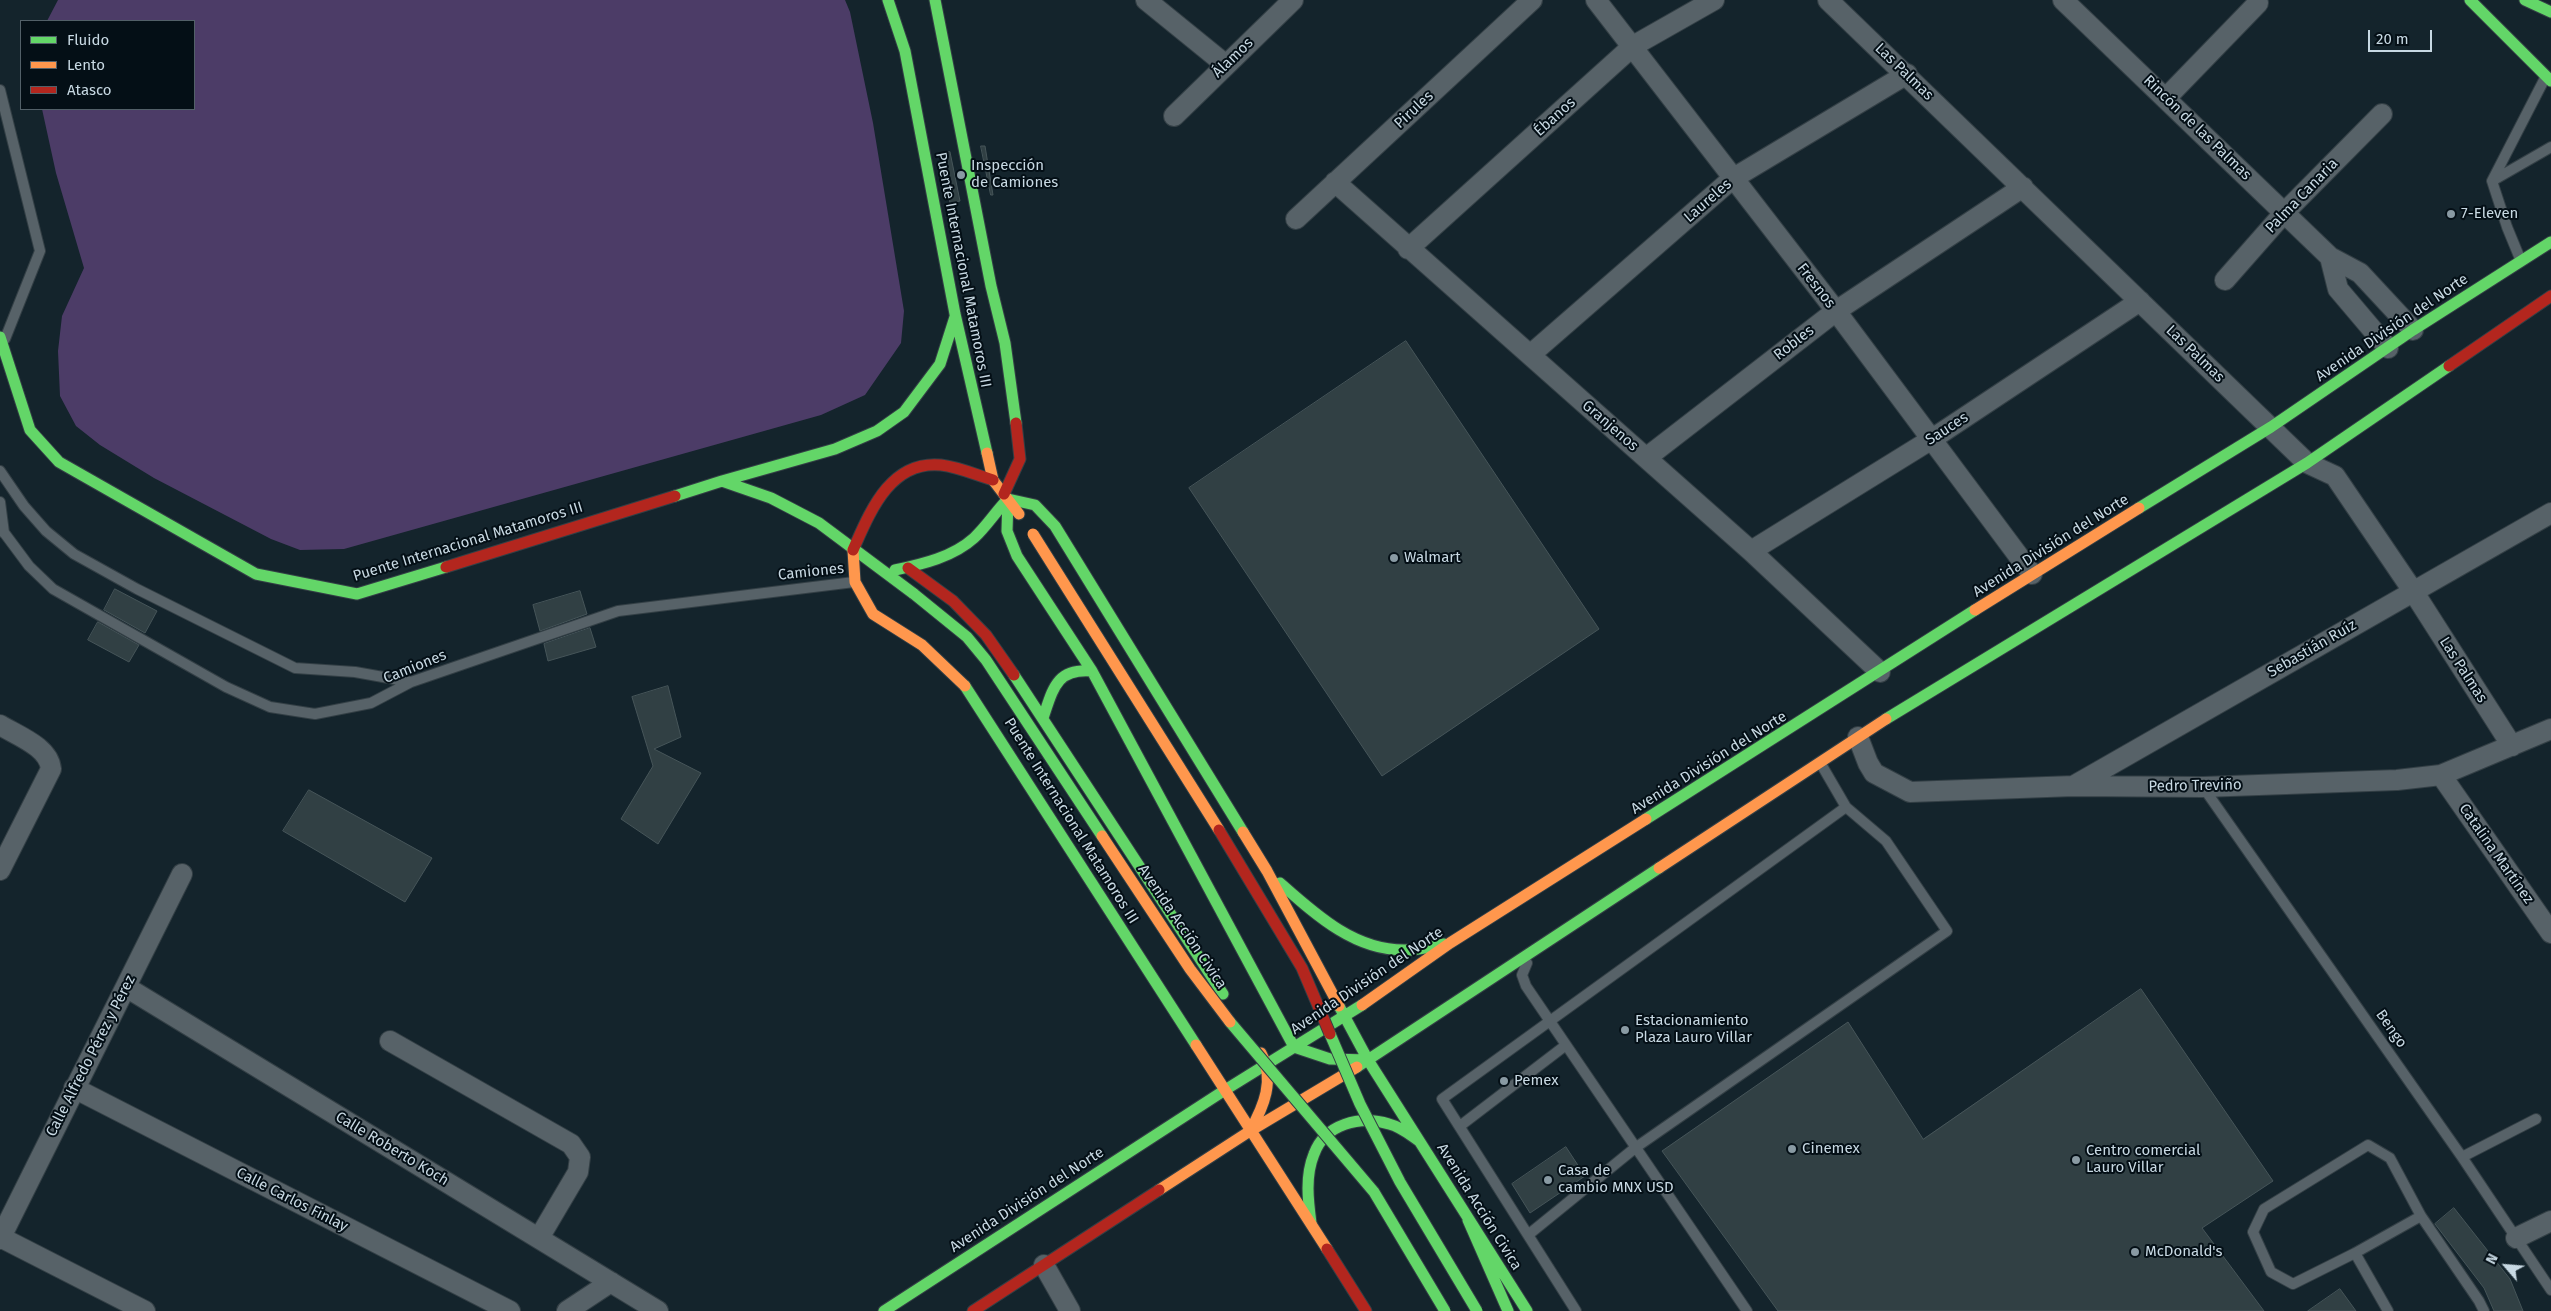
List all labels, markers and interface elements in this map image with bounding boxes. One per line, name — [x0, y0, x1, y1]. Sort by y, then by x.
legend — [20, 20, 195, 110]
scale bar — [2371, 20, 2435, 52]
text: 20 m — [2376, 30, 2409, 48]
text: Fluido — [67, 31, 109, 49]
street label: Álamos — [1209, 34, 1257, 82]
street label: Las Palmas — [1871, 40, 1937, 104]
text: Lento — [67, 56, 105, 74]
street label: Rincón de las Palmas — [2139, 72, 2255, 184]
text: Atasco — [67, 81, 112, 99]
street label: Pirules — [1391, 87, 1437, 133]
street label: Ébanos — [1531, 94, 1579, 140]
street label: Puente Internacional Matamoros III — [931, 151, 995, 389]
street label: Palma Canaria — [2262, 155, 2342, 237]
place label: Inspección de Camiones — [971, 157, 1058, 192]
marker: Inspección de Camiones — [955, 169, 967, 181]
street label: Laureles — [1681, 175, 1735, 227]
place label: 7-Eleven — [2461, 205, 2518, 223]
marker: 7-Eleven — [2445, 208, 2457, 220]
street label: Fresnos — [1793, 260, 1839, 312]
street label: Avenida División del Norte — [2312, 270, 2472, 386]
street label: Robles — [1770, 322, 1818, 364]
street label: Las Palmas — [2162, 322, 2228, 386]
street label: Granjenos — [1578, 397, 1642, 455]
street label: Sauces — [1922, 409, 1972, 449]
street label: Avenida División del Norte — [1970, 491, 2132, 601]
street label: Puente Internacional Matamoros III — [351, 498, 585, 586]
place label: Walmart — [1404, 549, 1461, 567]
marker: Walmart — [1388, 552, 1400, 564]
street label: Camiones — [777, 560, 845, 584]
street label: Sebastián Ruíz — [2265, 616, 2359, 682]
street label: Las Palmas — [2435, 634, 2491, 706]
street label: Camiones — [381, 646, 449, 688]
street label: Avenida División del Norte — [1628, 708, 1790, 818]
street label: Puente Internacional Matamoros III — [1000, 715, 1142, 927]
street label: Pedro Treviño — [2148, 776, 2242, 796]
street label: Catalina Martínez — [2455, 801, 2537, 907]
street label: Avenida Acción Civica — [1134, 861, 1230, 993]
street label: Avenida División del Norte — [1287, 923, 1447, 1039]
street label: Calle Alfredo Pérez y Pérez — [42, 972, 140, 1140]
street label: Bengo — [2371, 1006, 2411, 1052]
place label: Estacionamiento Plaza Lauro Villar — [1635, 1012, 1752, 1047]
marker: Estacionamiento Plaza Lauro Villar — [1619, 1024, 1631, 1036]
place label: Pemex — [1514, 1072, 1559, 1090]
marker: Pemex — [1498, 1075, 1510, 1087]
street label: Calle Roberto Koch — [332, 1108, 452, 1190]
street label: Avenida Acción Civica — [1433, 1140, 1525, 1274]
place label: Cinemex — [1802, 1140, 1860, 1158]
place label: Centro comercial Lauro Villar — [2086, 1142, 2200, 1177]
street label: Avenida División del Norte — [947, 1143, 1107, 1257]
marker: Cinemex — [1786, 1143, 1798, 1155]
marker: Centro comercial Lauro Villar — [2070, 1154, 2082, 1166]
place label: Casa de cambio MNX USD — [1558, 1162, 1674, 1197]
street label: Calle Carlos Finlay — [233, 1164, 351, 1236]
marker: Casa de cambio MNX USD — [1542, 1174, 1554, 1186]
north arrow — [2481, 1241, 2531, 1291]
place label: McDonald's — [2145, 1243, 2222, 1261]
marker: McDonald's — [2129, 1246, 2141, 1258]
text: N — [2483, 1251, 2502, 1267]

